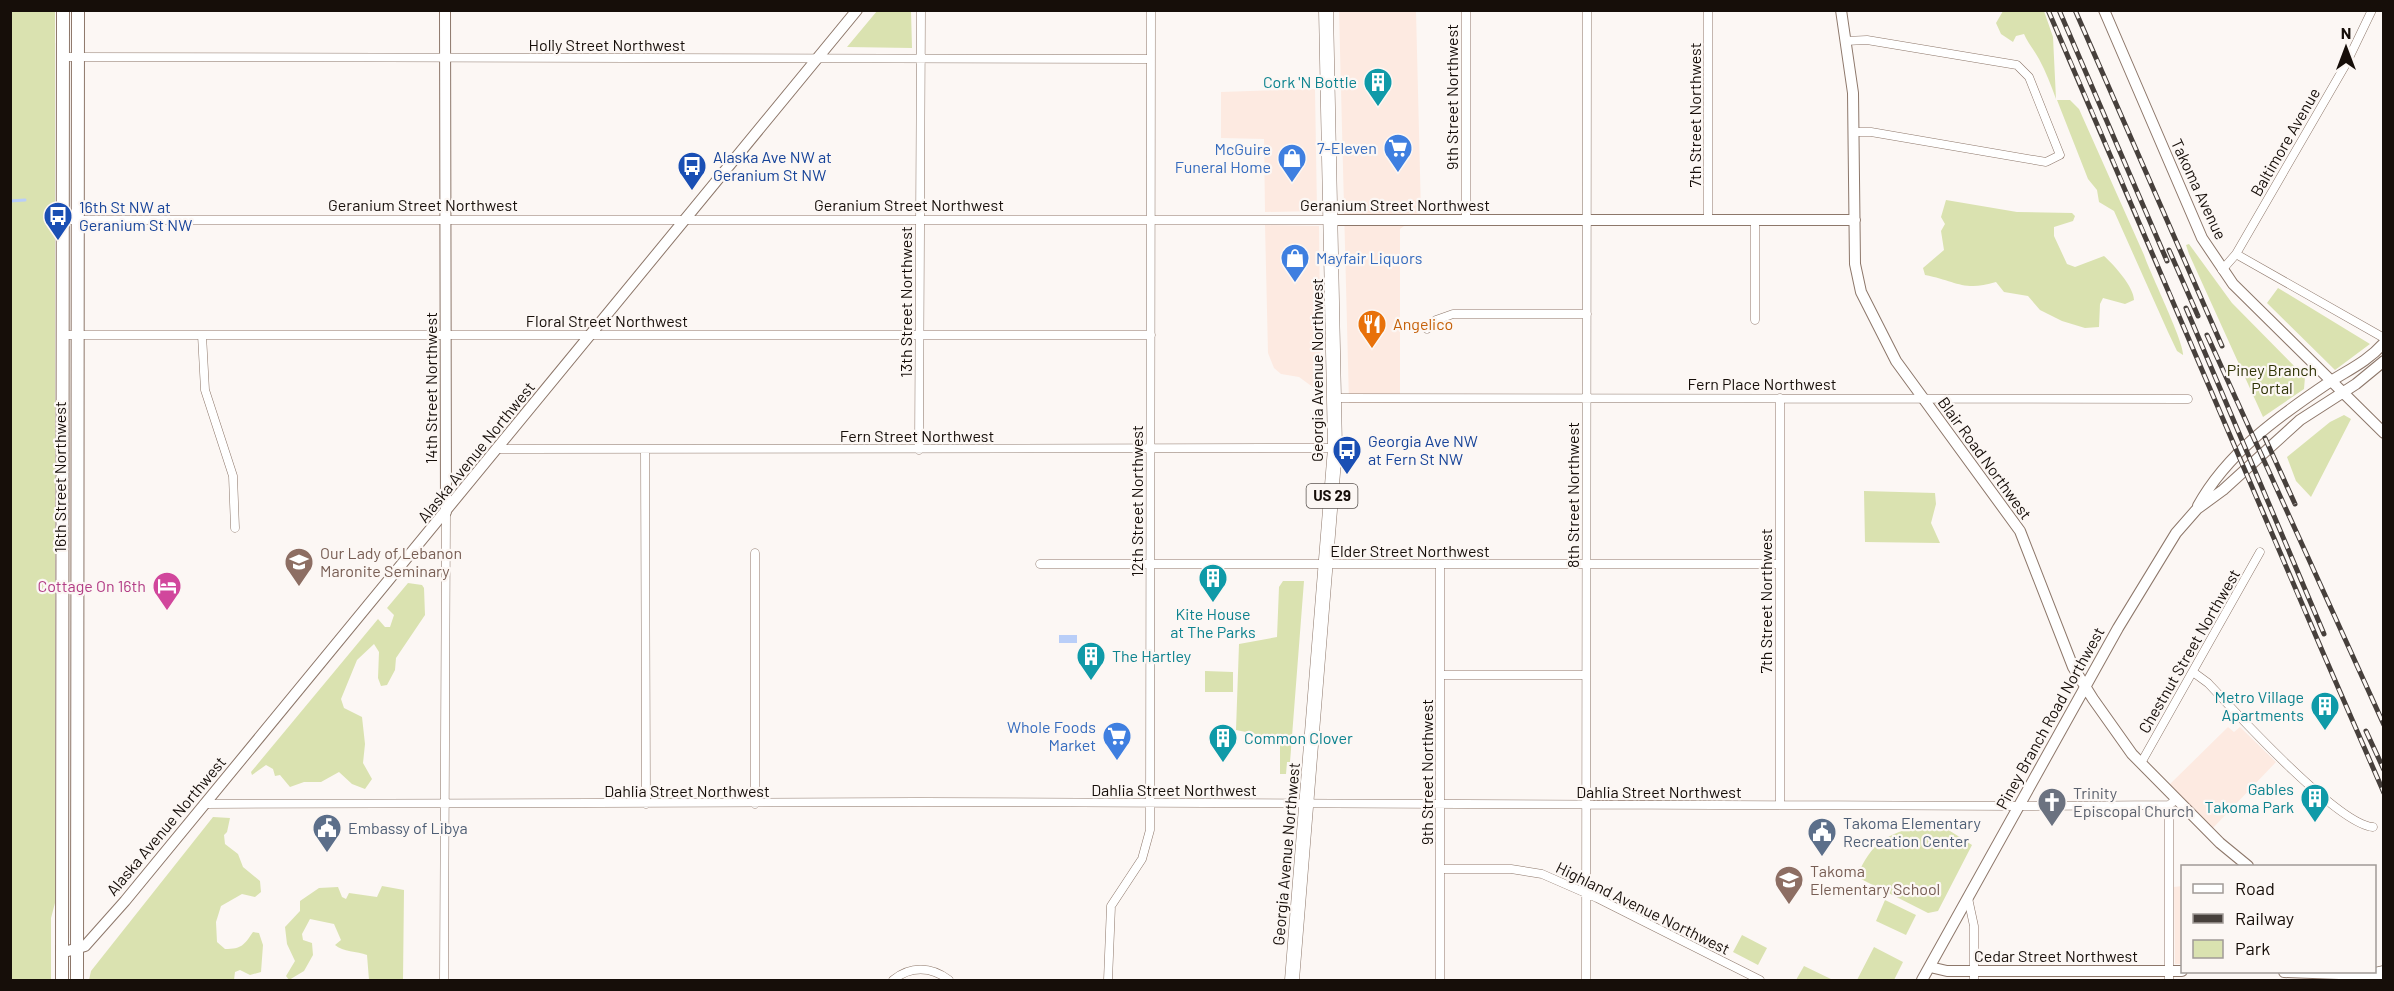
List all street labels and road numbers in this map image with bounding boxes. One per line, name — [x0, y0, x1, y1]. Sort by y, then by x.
street label: 9th Street Northwest — [1442, 24, 1461, 170]
street label: Holly Street Northwest — [528, 35, 686, 54]
street label: 7th Street Northwest — [1685, 42, 1704, 188]
street label: Baltimore Avenue — [2246, 84, 2323, 199]
street label: Takoma Avenue — [2168, 135, 2231, 242]
street label: Geranium Street Northwest — [328, 195, 518, 214]
street label: Geranium Street Northwest — [814, 195, 1004, 214]
street label: Geranium Street Northwest — [1300, 195, 1490, 214]
street label: 13th Street Northwest — [896, 226, 915, 378]
street label: Georgia Avenue Northwest — [1307, 278, 1326, 462]
street label: Floral Street Northwest — [526, 311, 688, 330]
street label: 14th Street Northwest — [421, 312, 440, 464]
street label: Fern Place Northwest — [1688, 374, 1837, 393]
street label: Alaska Avenue Northwest — [413, 377, 538, 526]
street label: Blair Road Northwest — [1935, 393, 2036, 523]
street label: 16th Street Northwest — [50, 401, 69, 553]
street label: 8th Street Northwest — [1563, 422, 1582, 568]
street label: 12th Street Northwest — [1127, 425, 1146, 577]
street label: Fern Street Northwest — [840, 426, 994, 445]
road number: US 29 — [1306, 484, 1358, 508]
street label: 7th Street Northwest — [1756, 528, 1775, 674]
street label: Elder Street Northwest — [1330, 541, 1490, 560]
street label: Chestnut Street Northwest — [2134, 565, 2243, 736]
street label: Piney Branch Road Northwest — [1992, 623, 2108, 812]
street label: 9th Street Northwest — [1417, 699, 1436, 845]
street label: Alaska Avenue Northwest — [102, 752, 229, 899]
street label: Georgia Avenue Northwest — [1268, 762, 1303, 946]
street label: Dahlia Street Northwest — [1091, 780, 1257, 799]
street label: Dahlia Street Northwest — [604, 781, 770, 800]
street label: Dahlia Street Northwest — [1576, 782, 1742, 801]
street label: Highland Avenue Northwest — [1553, 857, 1733, 958]
street label: Cedar Street Northwest — [1974, 946, 2138, 965]

